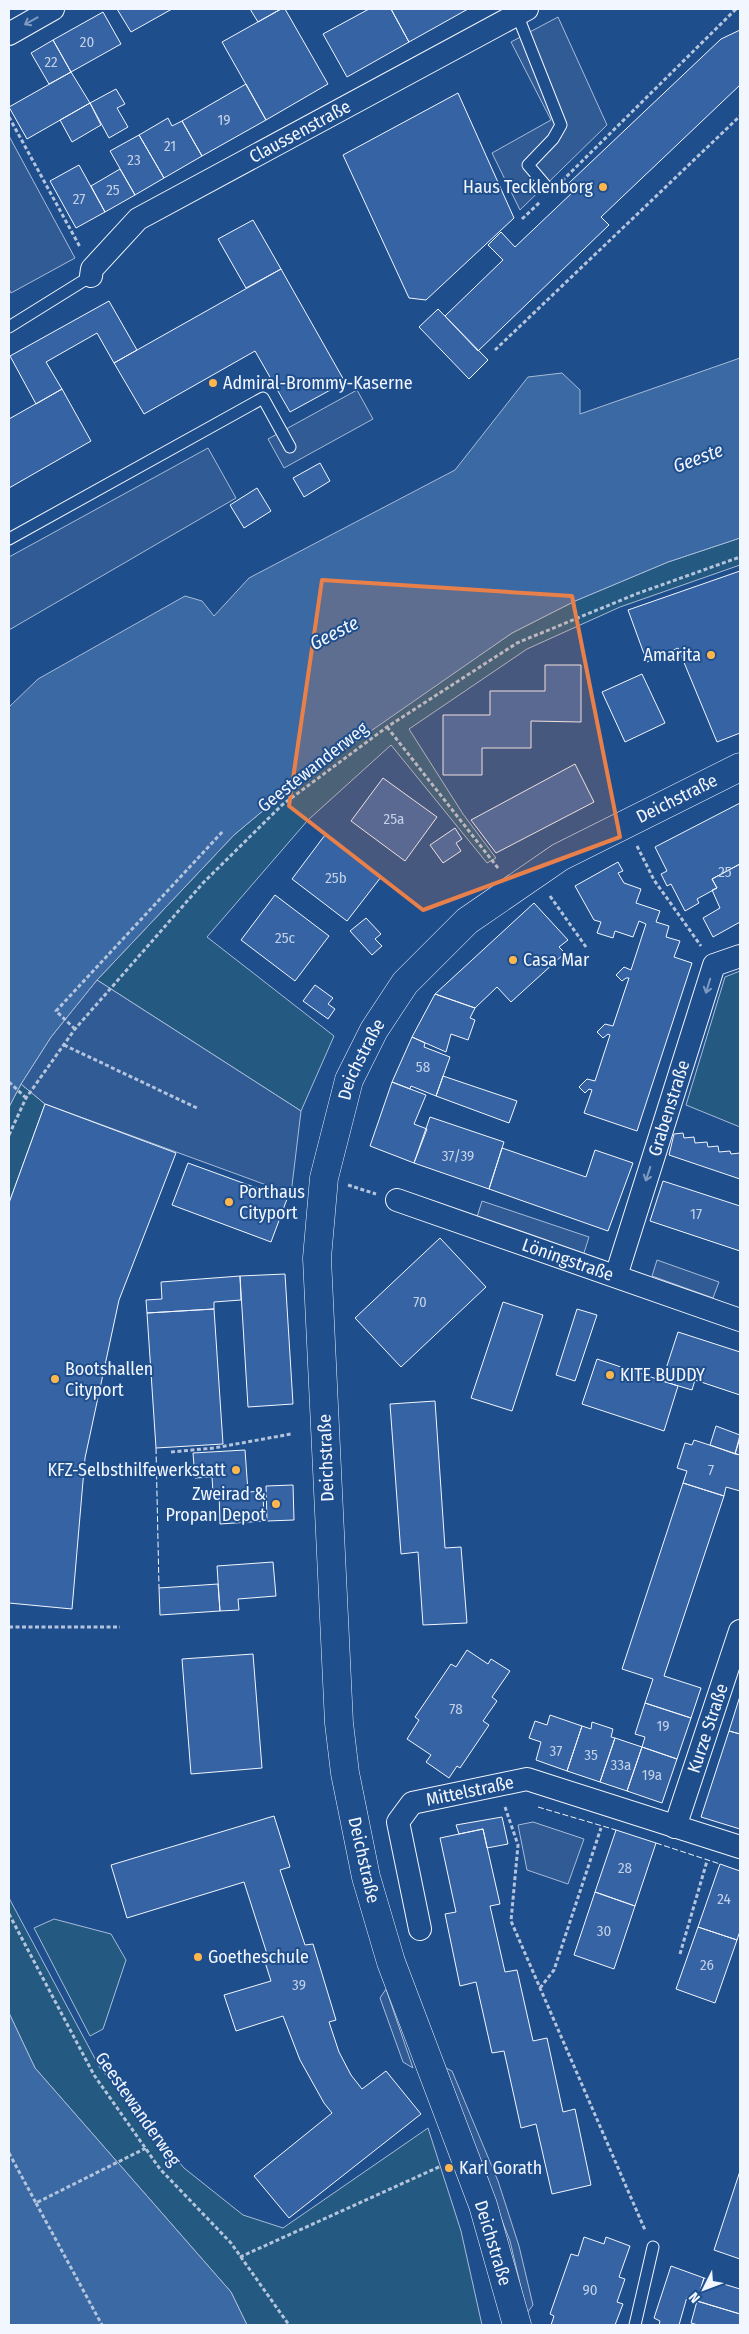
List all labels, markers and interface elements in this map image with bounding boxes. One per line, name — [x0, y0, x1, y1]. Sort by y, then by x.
one-way arrow — [23, 16, 38, 26]
house number: 20 — [80, 33, 94, 51]
house number: 22 — [44, 53, 58, 71]
street label: Claussenstraße — [245, 95, 355, 168]
house number: 19 — [217, 111, 231, 129]
house number: 21 — [164, 137, 176, 155]
house number: 23 — [127, 151, 141, 169]
place label: Haus Tecklenborg — [463, 176, 594, 198]
house number: 25 — [106, 181, 120, 199]
marker: Haus Tecklenborg — [597, 181, 609, 193]
house number: 27 — [73, 190, 85, 208]
place label: Admiral-Brommy-Kaserne — [223, 372, 413, 394]
marker: Admiral-Brommy-Kaserne — [207, 377, 219, 389]
water label: Geeste — [670, 438, 726, 478]
water label: Geeste — [306, 611, 362, 655]
place label: Amarita — [643, 644, 701, 666]
marker: Amarita — [705, 649, 717, 661]
street label: Geestewanderweg — [253, 717, 373, 817]
street label: Deichstraße — [633, 769, 721, 828]
house number: 25a — [384, 810, 404, 828]
house number: 25 — [718, 863, 732, 881]
house number: 25b — [325, 869, 347, 887]
house number: 25c — [275, 929, 296, 947]
place label: Casa Mar — [523, 949, 590, 971]
marker: Casa Mar — [507, 954, 519, 966]
one-way arrow — [702, 977, 712, 993]
street label: Deichstraße — [333, 1014, 390, 1103]
street label: Grabenstraße — [643, 1057, 694, 1159]
house number: 58 — [416, 1058, 430, 1076]
house number: 37/39 — [442, 1147, 474, 1165]
one-way arrow — [643, 1166, 653, 1182]
place label: Porthaus Cityport — [239, 1181, 305, 1224]
marker: Porthaus Cityport — [223, 1196, 235, 1208]
house number: 17 — [690, 1205, 702, 1223]
street label: Löningstraße — [519, 1234, 617, 1286]
house number: 70 — [413, 1293, 427, 1311]
place label: Bootshallen Cityport — [65, 1358, 153, 1401]
place label: KITE BUDDY — [620, 1364, 705, 1386]
marker: KITE BUDDY — [604, 1369, 616, 1381]
marker: Bootshallen Cityport — [49, 1373, 61, 1385]
street label: Deichstraße — [313, 1414, 339, 1502]
place label: KFZ-Selbsthilfewerkstatt — [47, 1459, 226, 1481]
house number: 7 — [708, 1461, 714, 1479]
marker: KFZ-Selbsthilfewerkstatt — [230, 1464, 242, 1476]
place label: Zweirad & Propan Depot — [165, 1483, 266, 1526]
marker: Zweirad & Propan Depot — [270, 1498, 282, 1510]
street label: Kurze Straße — [683, 1681, 733, 1776]
house number: 78 — [449, 1700, 463, 1718]
house number: 19 — [656, 1717, 670, 1735]
house number: 37 — [550, 1742, 562, 1760]
house number: 35 — [584, 1746, 598, 1764]
house number: 33a — [611, 1756, 631, 1774]
house number: 19a — [642, 1766, 662, 1784]
street label: Mittelstraße — [424, 1771, 516, 1811]
street label: Deichstraße — [343, 1815, 385, 1905]
house number: 28 — [618, 1859, 632, 1877]
house number: 24 — [717, 1890, 731, 1908]
house number: 30 — [597, 1922, 611, 1940]
place label: Goetheschule — [208, 1946, 309, 1968]
marker: Goetheschule — [192, 1951, 204, 1963]
house number: 26 — [700, 1956, 714, 1974]
house number: 39 — [292, 1976, 306, 1994]
street label: Geestewanderweg — [91, 2048, 186, 2171]
place label: Karl Gorath — [459, 2157, 542, 2179]
marker: Karl Gorath — [443, 2162, 455, 2174]
street label: Deichstraße — [470, 2198, 516, 2288]
north arrow — [679, 2264, 729, 2314]
house number: 90 — [582, 2281, 598, 2299]
text: N — [686, 2289, 704, 2306]

